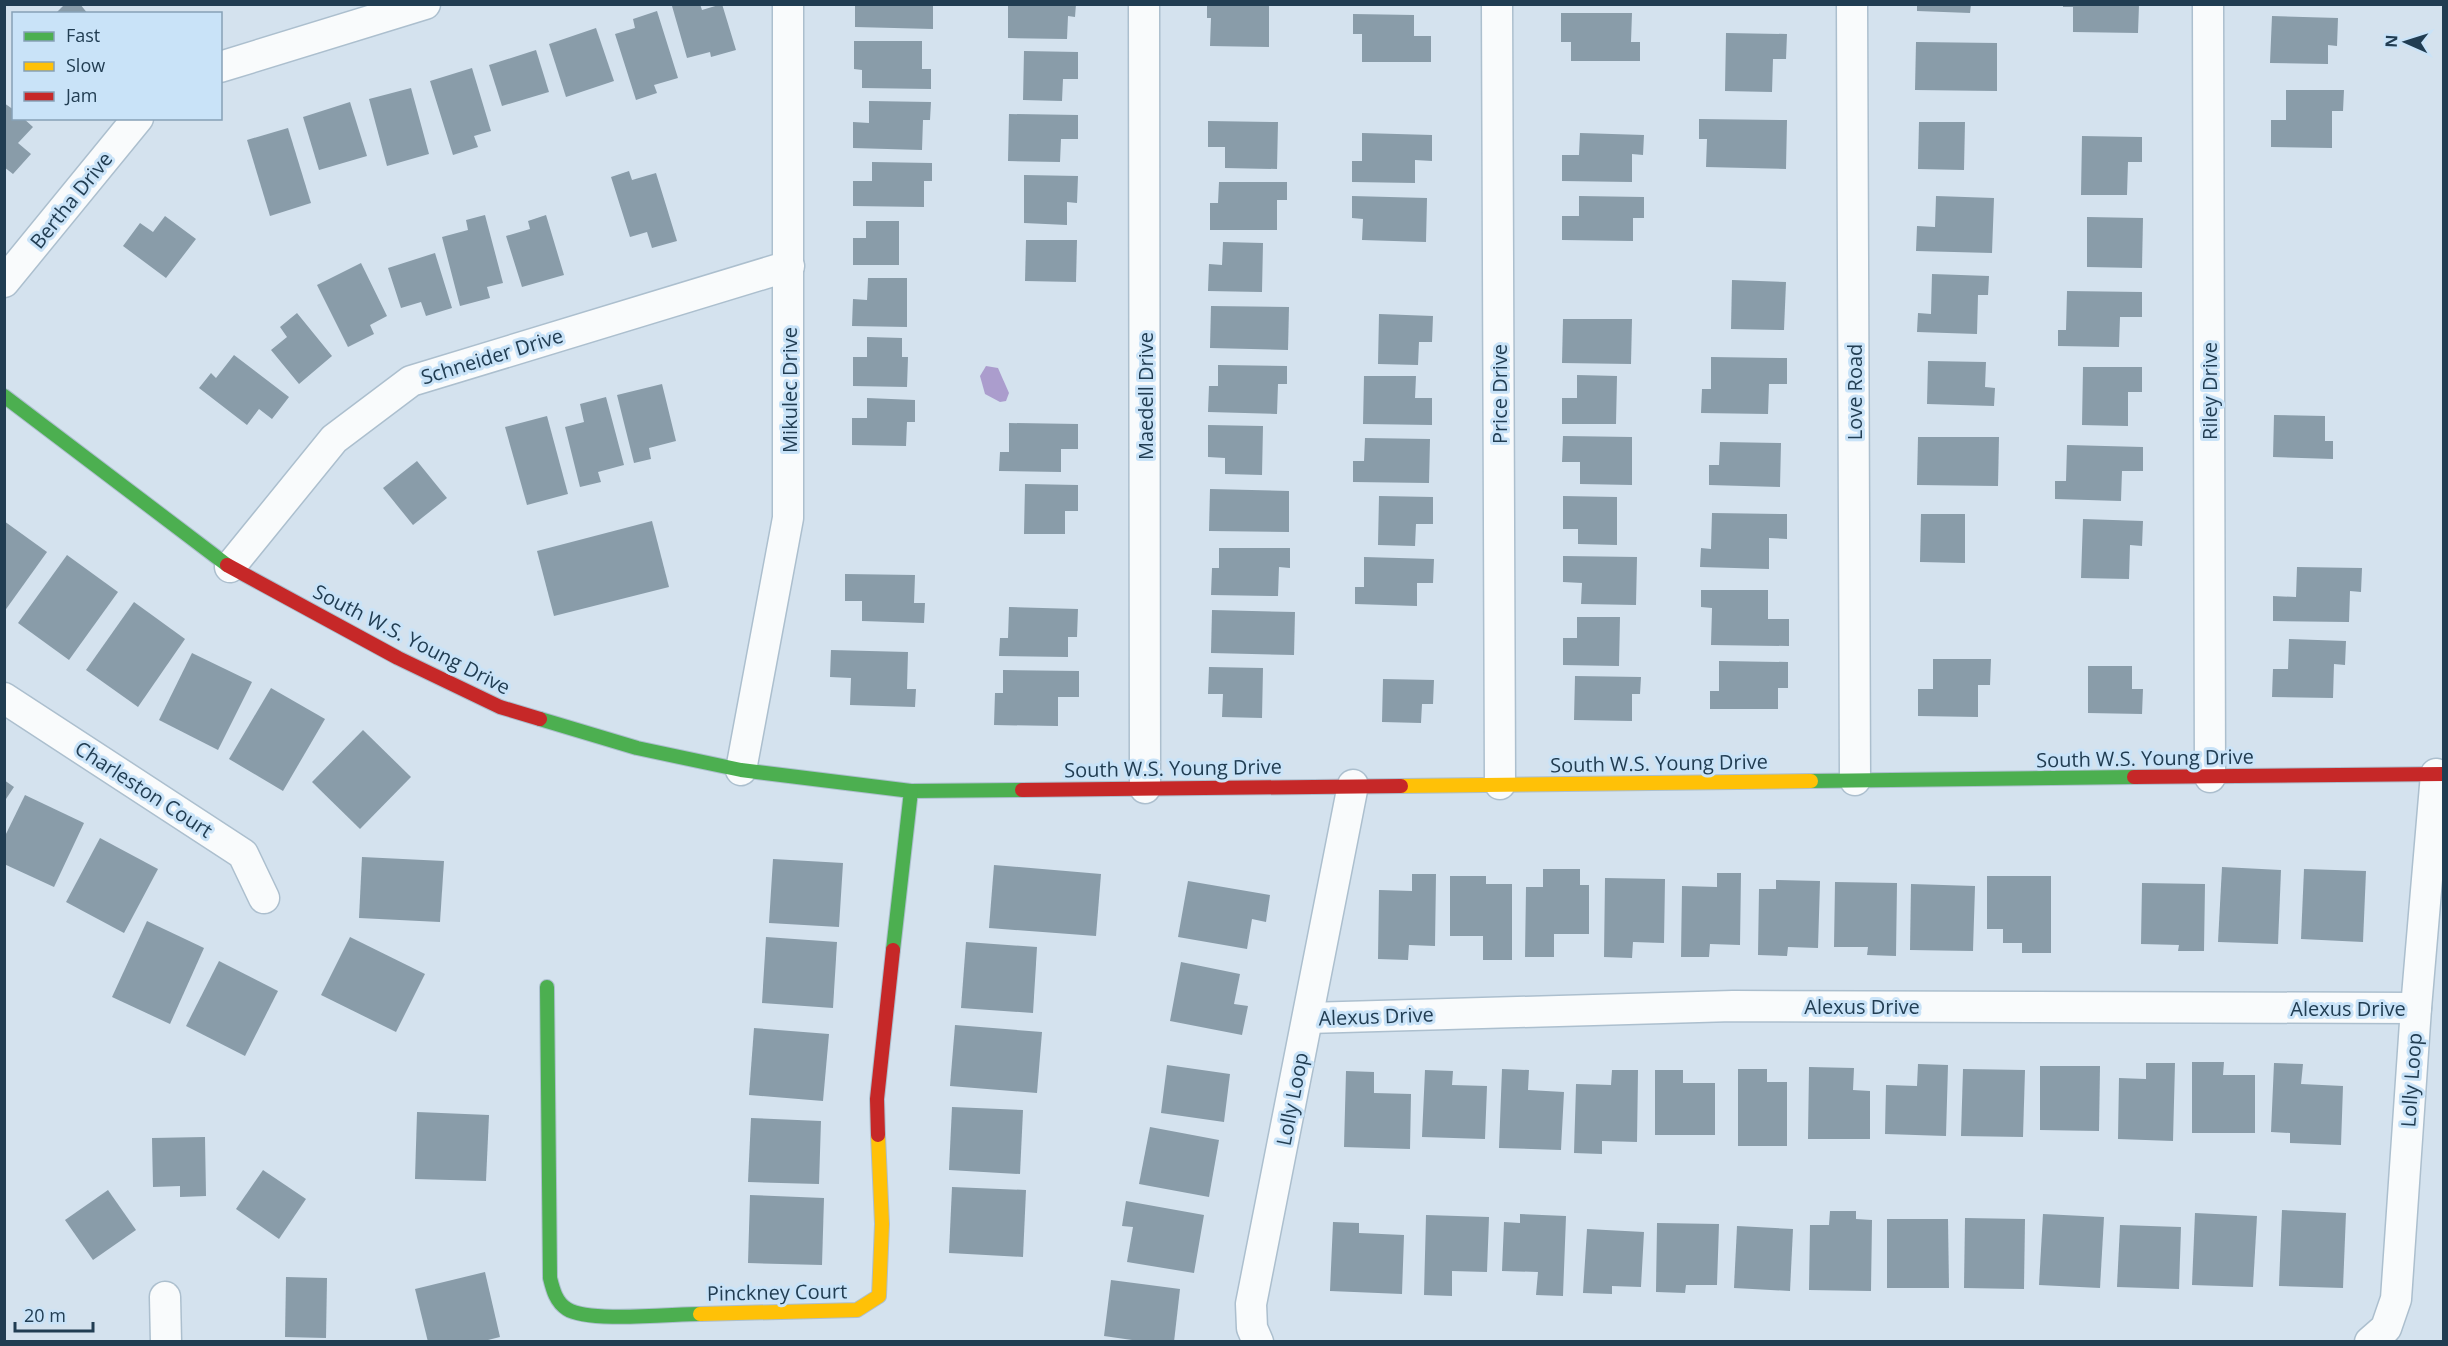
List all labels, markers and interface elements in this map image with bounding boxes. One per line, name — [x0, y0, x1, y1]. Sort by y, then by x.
legend — [12, 12, 222, 120]
north arrow — [2376, 12, 2436, 72]
text: Fast — [66, 23, 100, 47]
text: N — [2380, 34, 2402, 48]
text: Slow — [66, 53, 105, 77]
text: Jam — [64, 83, 98, 107]
street label: Bertha Drive — [24, 146, 118, 254]
street label: Schneider Drive — [418, 322, 566, 390]
street label: Mikulec Drive — [776, 327, 803, 453]
street label: Maedell Drive — [1132, 332, 1159, 460]
street label: Riley Drive — [2196, 342, 2223, 440]
street label: Price Drive — [1486, 344, 1513, 444]
street label: Love Road — [1841, 344, 1868, 440]
street label: South W.S. Young Drive — [309, 578, 515, 700]
street label: Charleston Court — [70, 734, 218, 844]
street label: South W.S. Young Drive — [2036, 743, 2254, 773]
street label: South W.S. Young Drive — [1550, 748, 1768, 778]
street label: South W.S. Young Drive — [1064, 753, 1282, 783]
street label: Alexus Drive — [1804, 993, 1920, 1020]
street label: Alexus Drive — [2290, 995, 2406, 1022]
street label: Alexus Drive — [1318, 1000, 1434, 1032]
street label: Lolly Loop — [2394, 1032, 2428, 1128]
street label: Lolly Loop — [1270, 1050, 1314, 1148]
street label: Pinckney Court — [707, 1277, 847, 1307]
scale bar — [15, 1295, 93, 1333]
text: 20 m — [24, 1303, 66, 1327]

